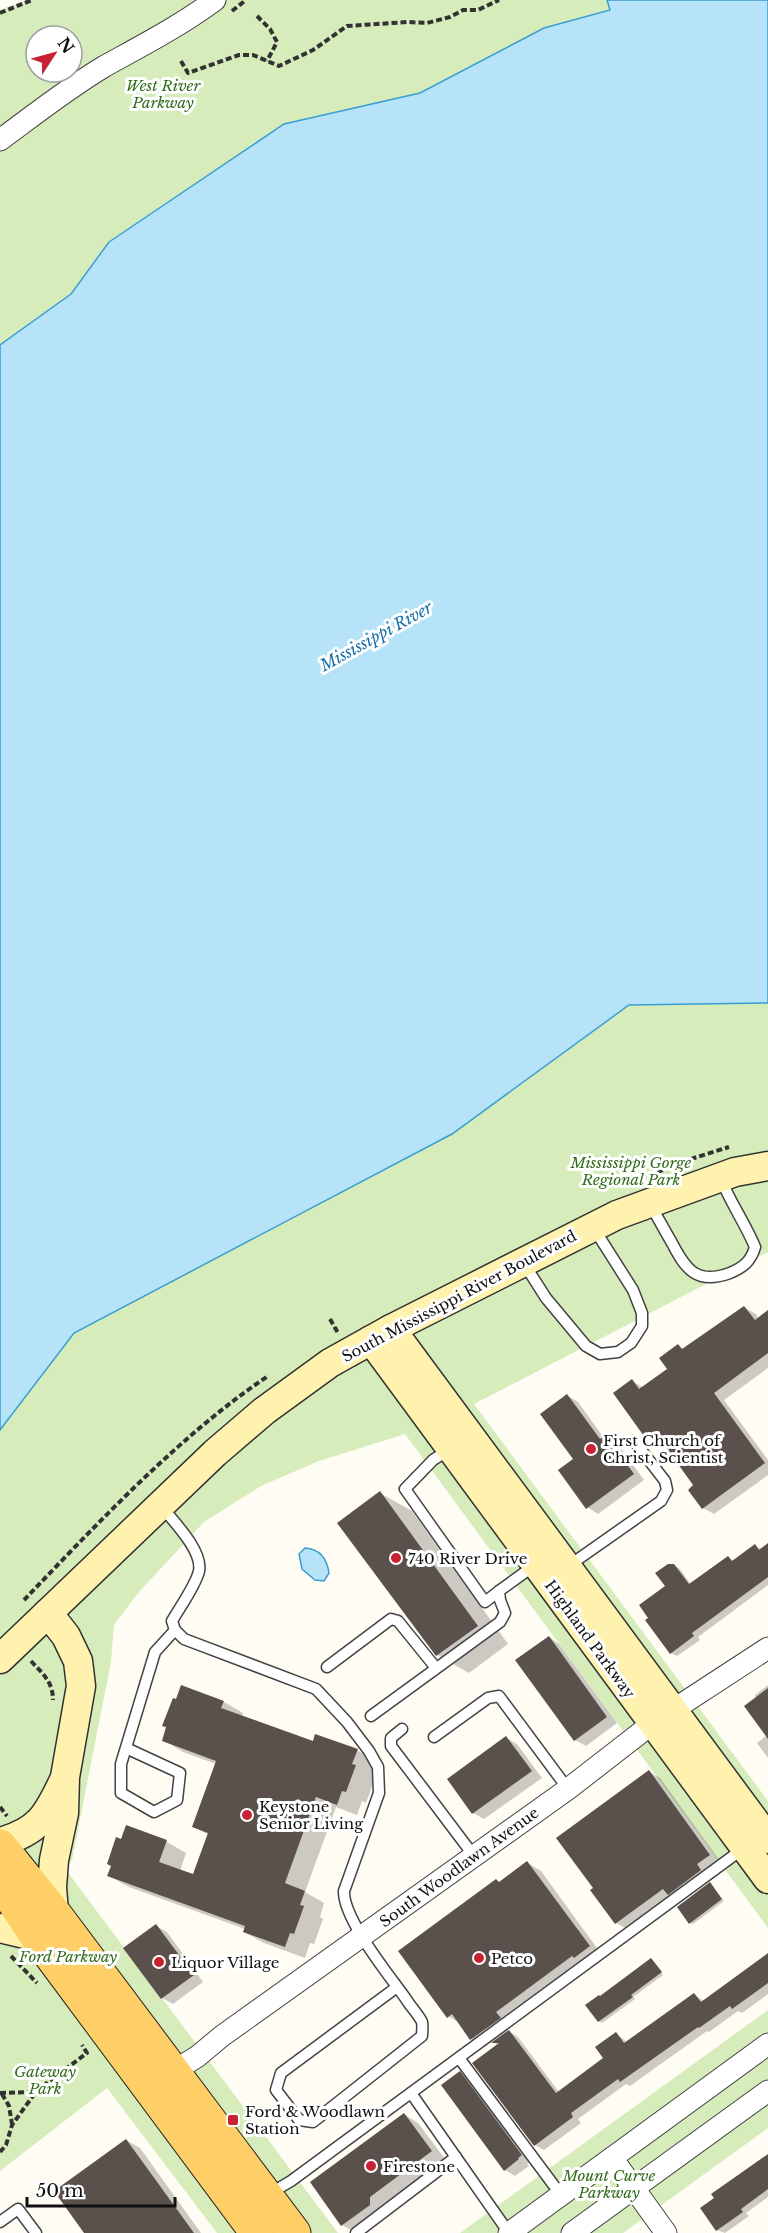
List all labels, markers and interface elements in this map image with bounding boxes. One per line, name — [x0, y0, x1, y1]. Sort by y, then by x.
north arrow — [24, 24, 84, 84]
text: N — [54, 33, 79, 57]
park label: West River Parkway — [126, 76, 201, 112]
water label: Mississippi River — [315, 597, 436, 676]
park label: Mississippi Gorge Regional Park — [570, 1153, 692, 1189]
street label: South Mississippi River Boulevard — [338, 1226, 580, 1366]
place label: First Church of Christ, Scientist — [603, 1431, 724, 1467]
marker: First Church of Christ, Scientist — [584, 1442, 598, 1456]
place label: 740 River Drive — [408, 1549, 527, 1568]
marker: 740 River Drive — [389, 1551, 403, 1565]
street label: Highland Parkway — [541, 1576, 639, 1702]
place label: Keystone Senior Living — [259, 1797, 364, 1833]
street label: South Woodlawn Avenue — [376, 1803, 542, 1931]
marker: Keystone Senior Living — [240, 1808, 254, 1822]
park label: Ford Parkway — [18, 1947, 117, 1966]
place label: Petco — [491, 1949, 533, 1968]
marker: Petco — [472, 1951, 486, 1965]
place label: Liquor Village — [171, 1953, 279, 1972]
marker: Liquor Village — [152, 1955, 166, 1969]
park label: Gateway Park — [14, 2062, 76, 2098]
place label: Ford & Woodlawn Station — [245, 2102, 385, 2138]
marker: Ford & Woodlawn Station — [226, 2113, 240, 2127]
place label: Firestone — [383, 2157, 455, 2176]
marker: Firestone — [364, 2159, 378, 2173]
park label: Mount Curve Parkway — [562, 2166, 655, 2202]
scale bar — [27, 2170, 176, 2208]
text: 50 m — [36, 2180, 84, 2202]

